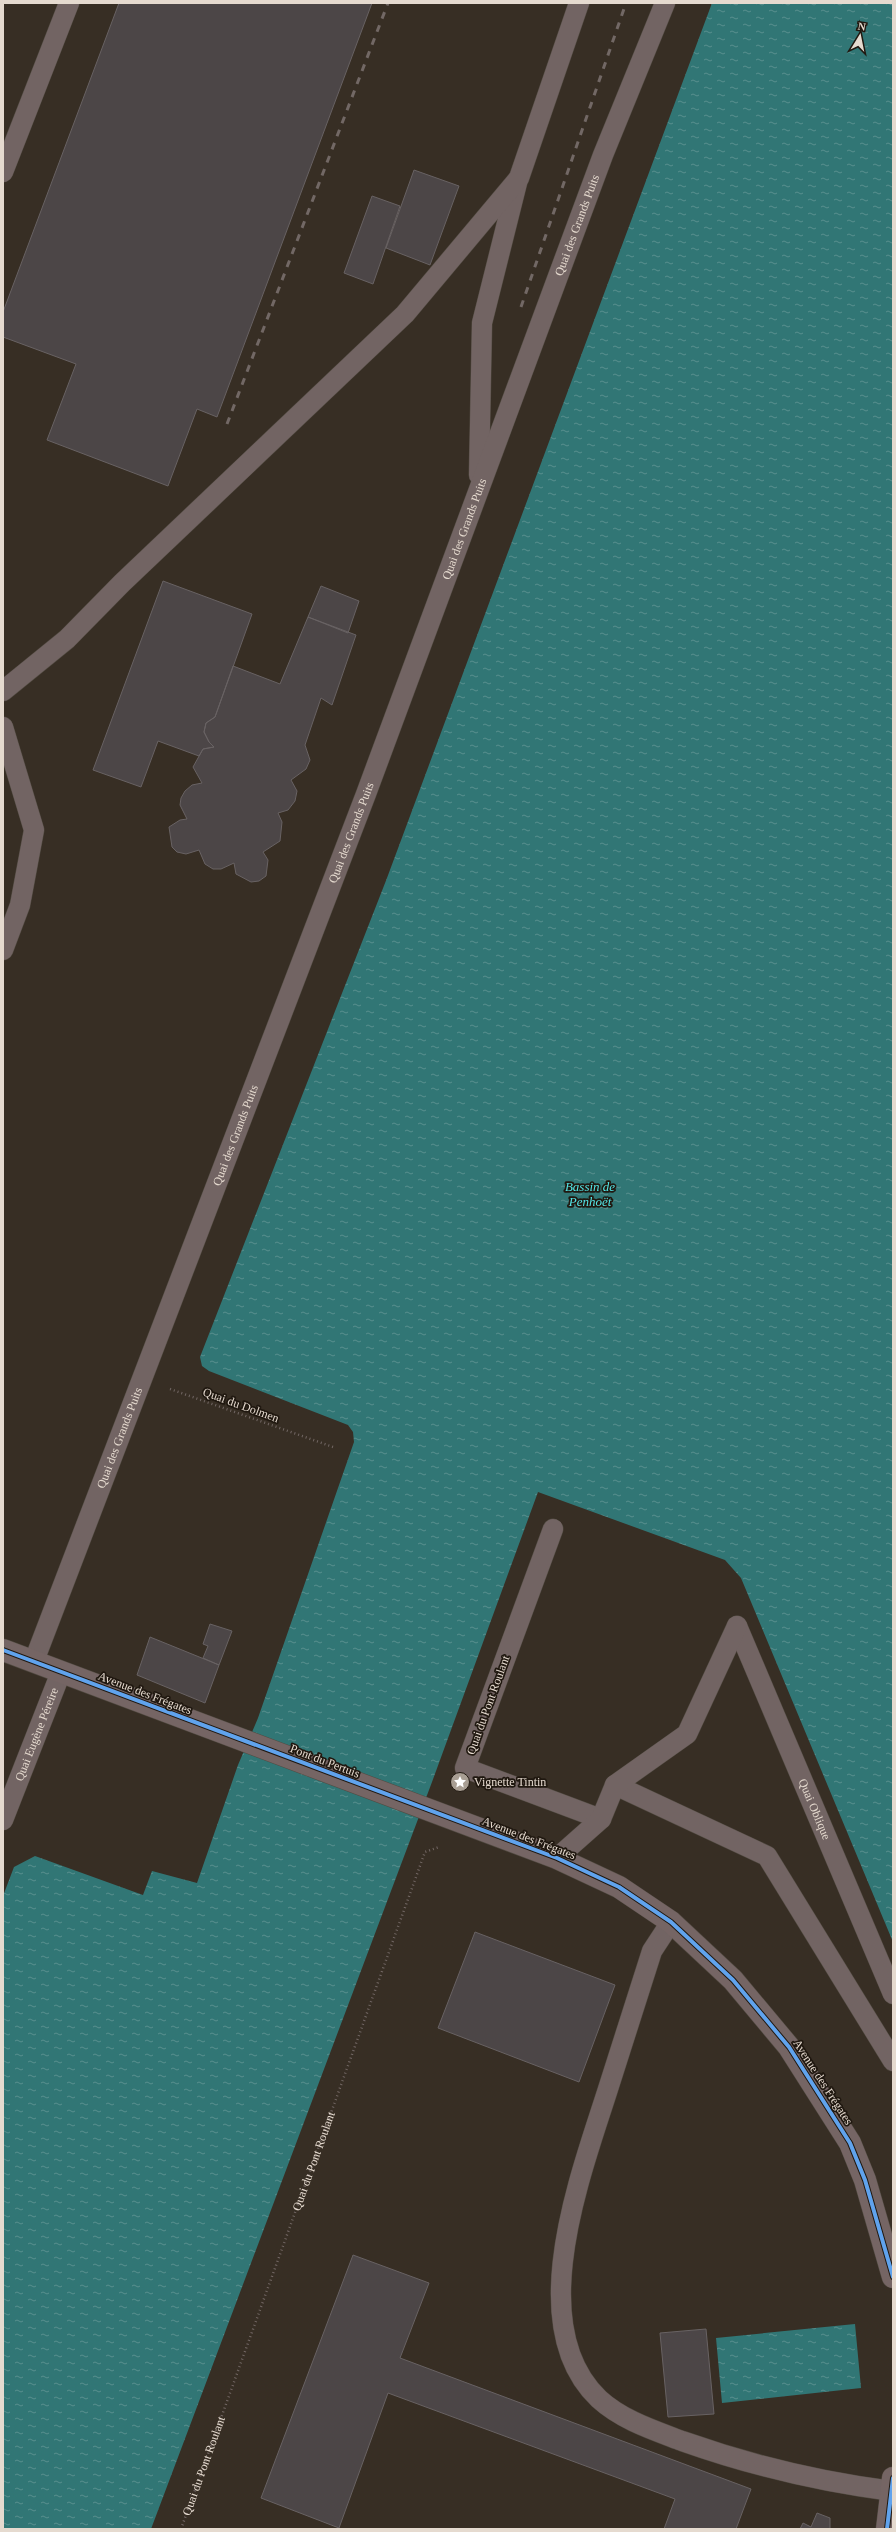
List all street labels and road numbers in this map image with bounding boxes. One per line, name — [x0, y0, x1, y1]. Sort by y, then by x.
street label: Quai des Grands Puits — [552, 172, 602, 278]
street label: Quai des Grands Puits — [439, 476, 490, 582]
street label: Quai des Grands Puits — [326, 780, 377, 885]
street label: Quai des Grands Puits — [210, 1082, 261, 1188]
street label: Quai des Grands Puits — [94, 1385, 145, 1490]
street label: Quai du Dolmen — [201, 1385, 281, 1425]
street label: Quai du Pont Roulant — [464, 1653, 513, 1756]
street label: Avenue des Frégates — [96, 1669, 194, 1717]
street label: Quai Eugène Péreire — [12, 1686, 61, 1783]
street label: Pont du Pertuis — [288, 1741, 362, 1781]
street label: Quai Oblique — [796, 1777, 834, 1842]
street label: Avenue des Frégates — [480, 1814, 578, 1862]
street label: Avenue des Frégates — [790, 2037, 856, 2128]
street label: Quai du Pont Roulant — [289, 2109, 338, 2213]
street label: Quai du Pont Roulant — [179, 2414, 228, 2517]

